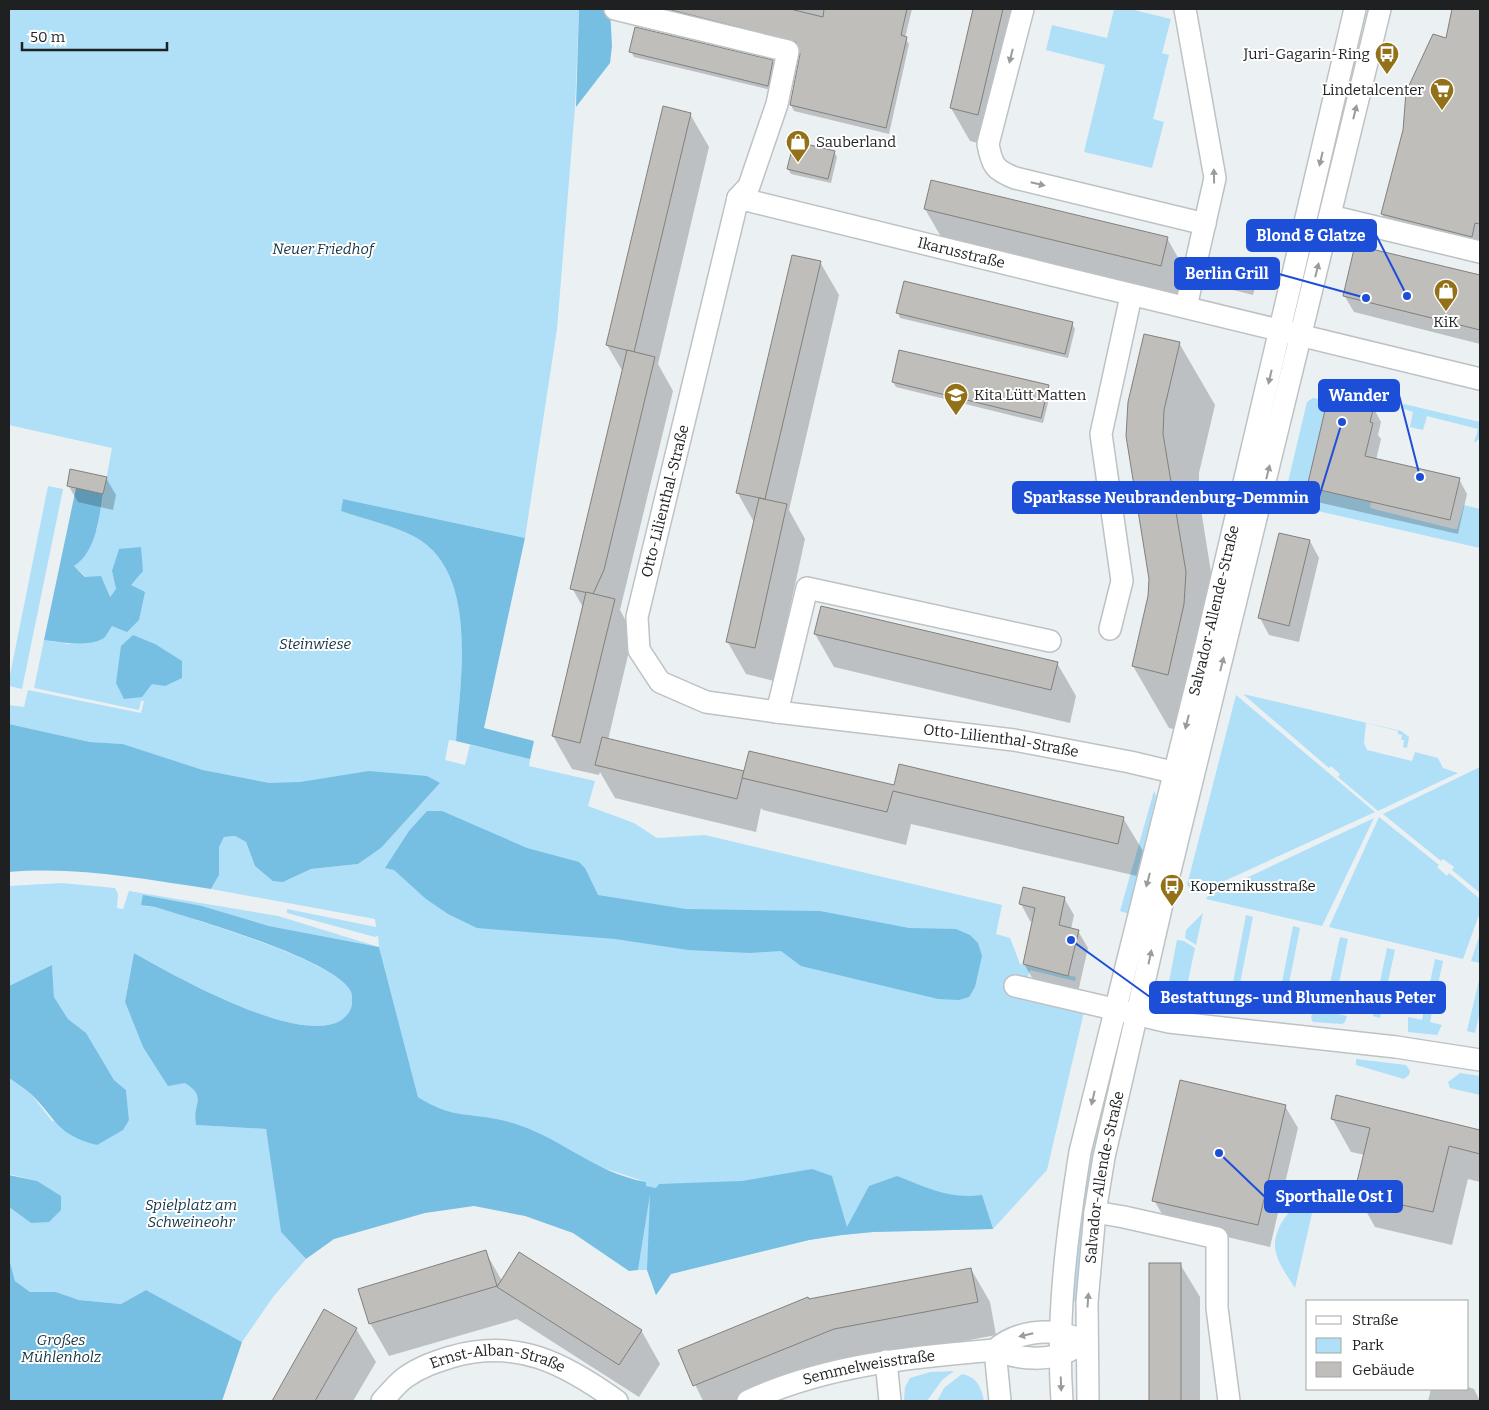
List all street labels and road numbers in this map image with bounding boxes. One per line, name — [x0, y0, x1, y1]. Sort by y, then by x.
street label: Ikarusstraße — [916, 233, 1007, 272]
street label: Otto-Lilienthal-Straße — [637, 423, 693, 579]
street label: Salvador-Allende-Straße — [1185, 523, 1243, 698]
street label: Otto-Lilienthal-Straße — [922, 720, 1080, 761]
street label: Salvador-Allende-Straße — [1081, 1089, 1128, 1264]
street label: Ernst-Alban-Straße — [427, 1341, 568, 1376]
street label: Semmelweisstraße — [800, 1347, 936, 1389]

